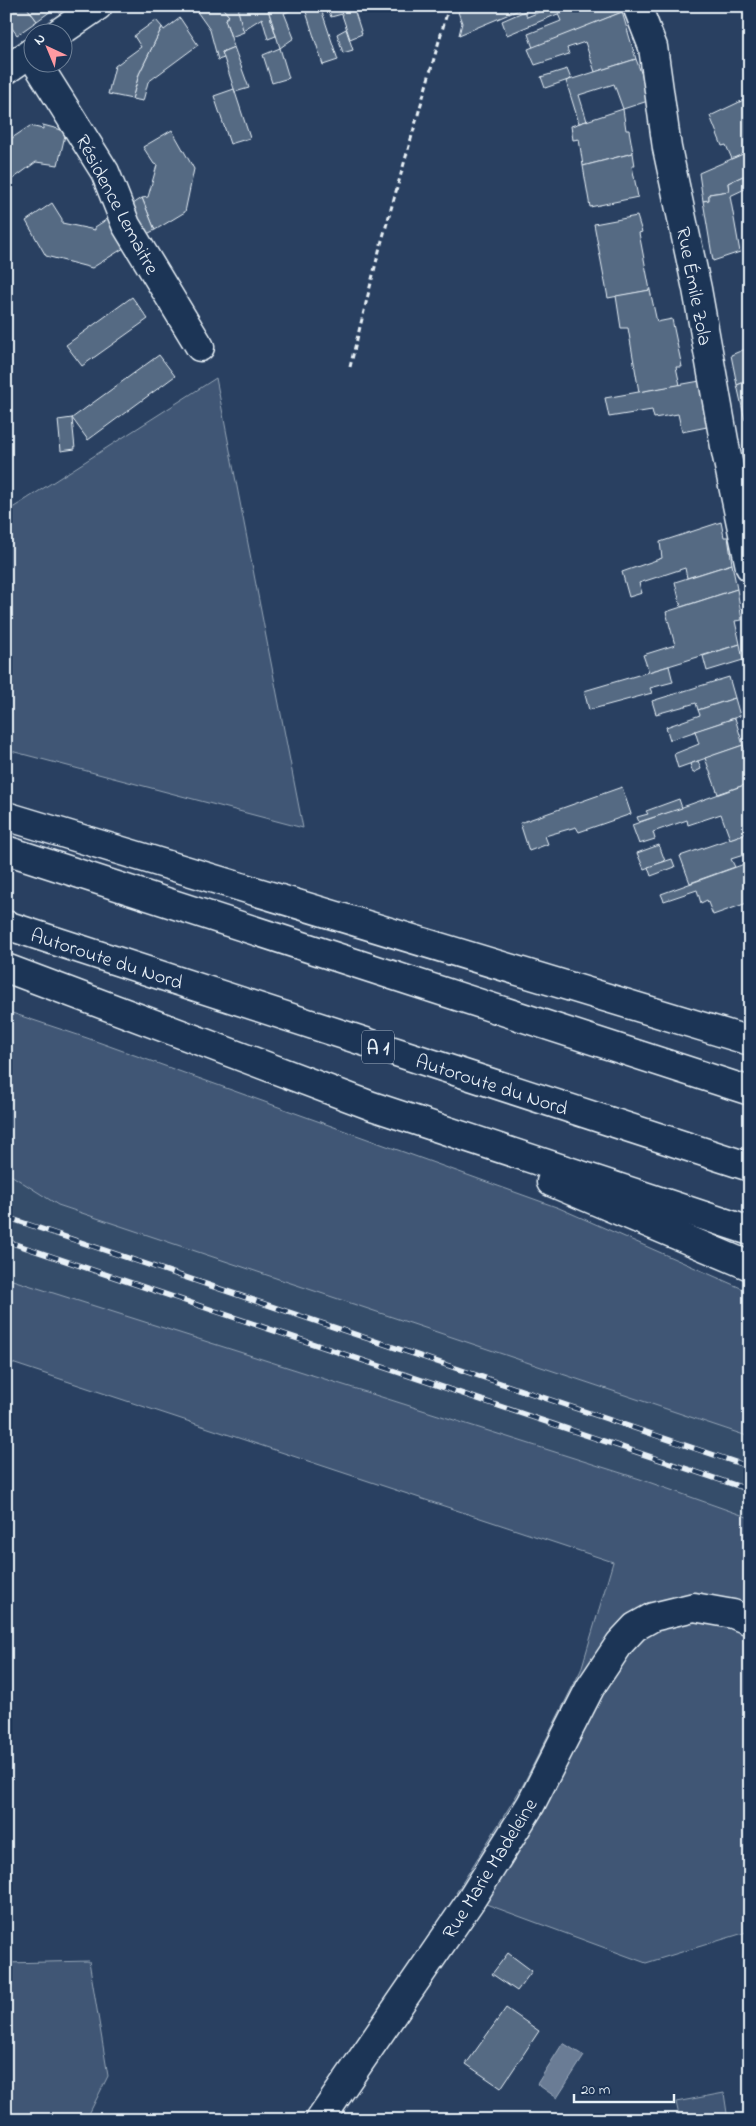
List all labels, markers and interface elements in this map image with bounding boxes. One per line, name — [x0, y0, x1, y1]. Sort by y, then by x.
north arrow — [22, 22, 72, 72]
text: N — [29, 29, 51, 51]
street label: Résidence Lemaitre — [67, 130, 165, 280]
street label: Rue Émile Zola — [667, 225, 718, 348]
street label: Autoroute du Nord — [26, 922, 186, 999]
road number: A 1 — [362, 1030, 394, 1064]
street label: Autoroute du Nord — [411, 1048, 571, 1125]
street label: Rue Marie Madeleine — [436, 1793, 546, 1945]
scale bar — [574, 2071, 674, 2103]
text: 20 m — [581, 2079, 611, 2101]

